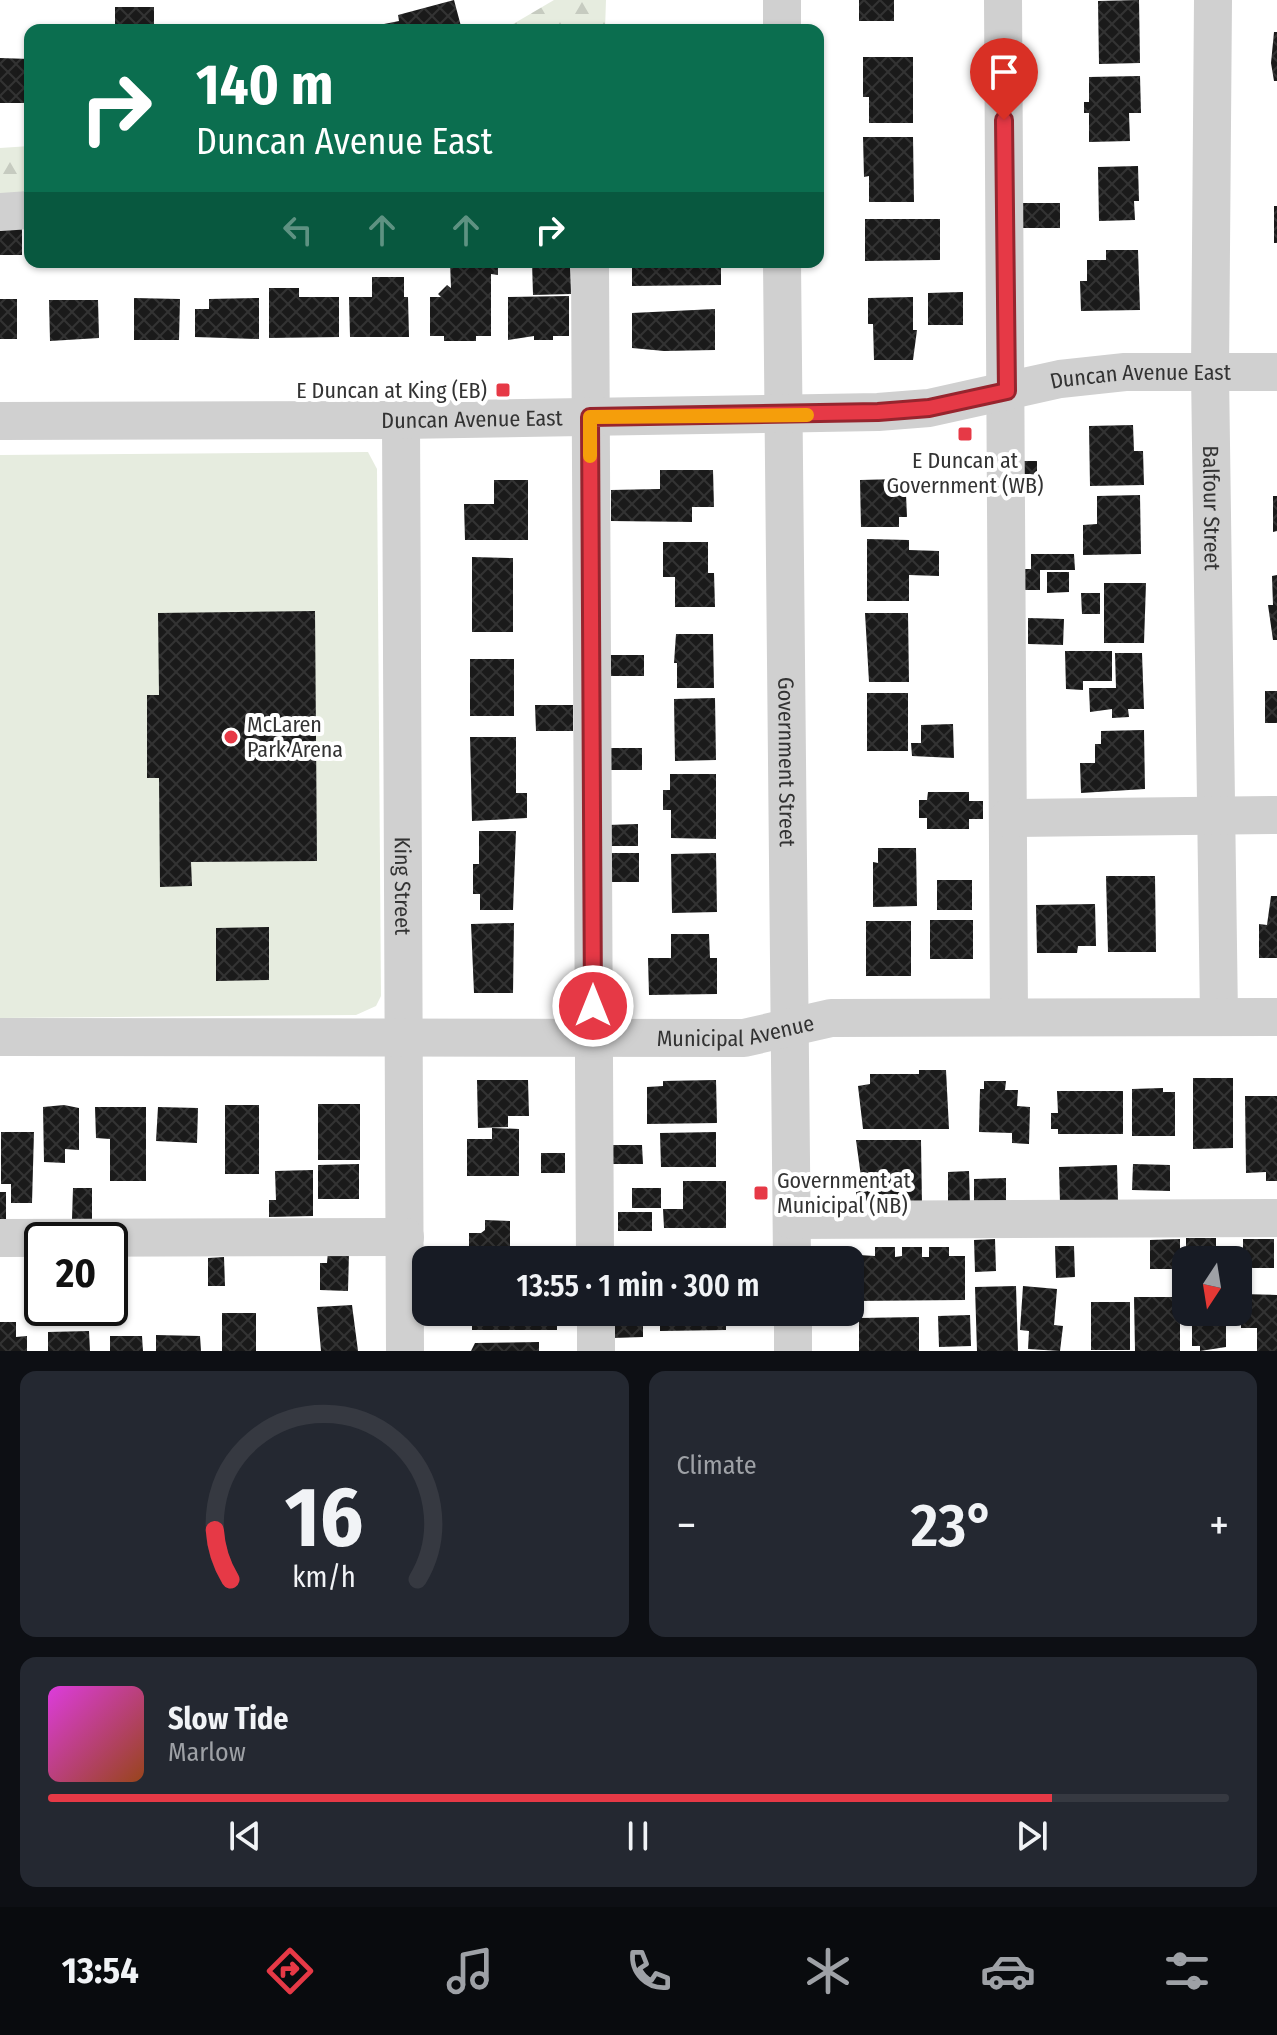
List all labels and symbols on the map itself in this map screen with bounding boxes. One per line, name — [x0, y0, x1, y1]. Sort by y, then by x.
pin — [970, 38, 1038, 120]
street label: Duncan Avenue East — [1047, 359, 1232, 394]
place label: E Duncan at King (EB) — [296, 377, 487, 404]
marker: E Duncan at King (EB) — [494, 381, 512, 399]
street label: Duncan Avenue East — [381, 404, 564, 434]
marker: E Duncan at Government (WB) — [956, 425, 974, 443]
street label: Balfour Street — [1198, 445, 1226, 571]
place label: E Duncan at Government (WB) — [886, 447, 1044, 499]
street label: Government Street — [773, 677, 801, 848]
place label: McLaren Park Arena — [247, 711, 343, 763]
marker: McLaren Park Arena — [222, 728, 240, 746]
street label: King Street — [389, 837, 417, 936]
position arrow — [551, 964, 635, 1048]
street label: Municipal Avenue — [657, 1009, 816, 1052]
place label: Government at Municipal (NB) — [777, 1167, 911, 1219]
marker: Government at Municipal (NB) — [752, 1184, 770, 1202]
speed limit sign: 20 — [24, 1222, 128, 1326]
north arrow — [1172, 1246, 1252, 1326]

